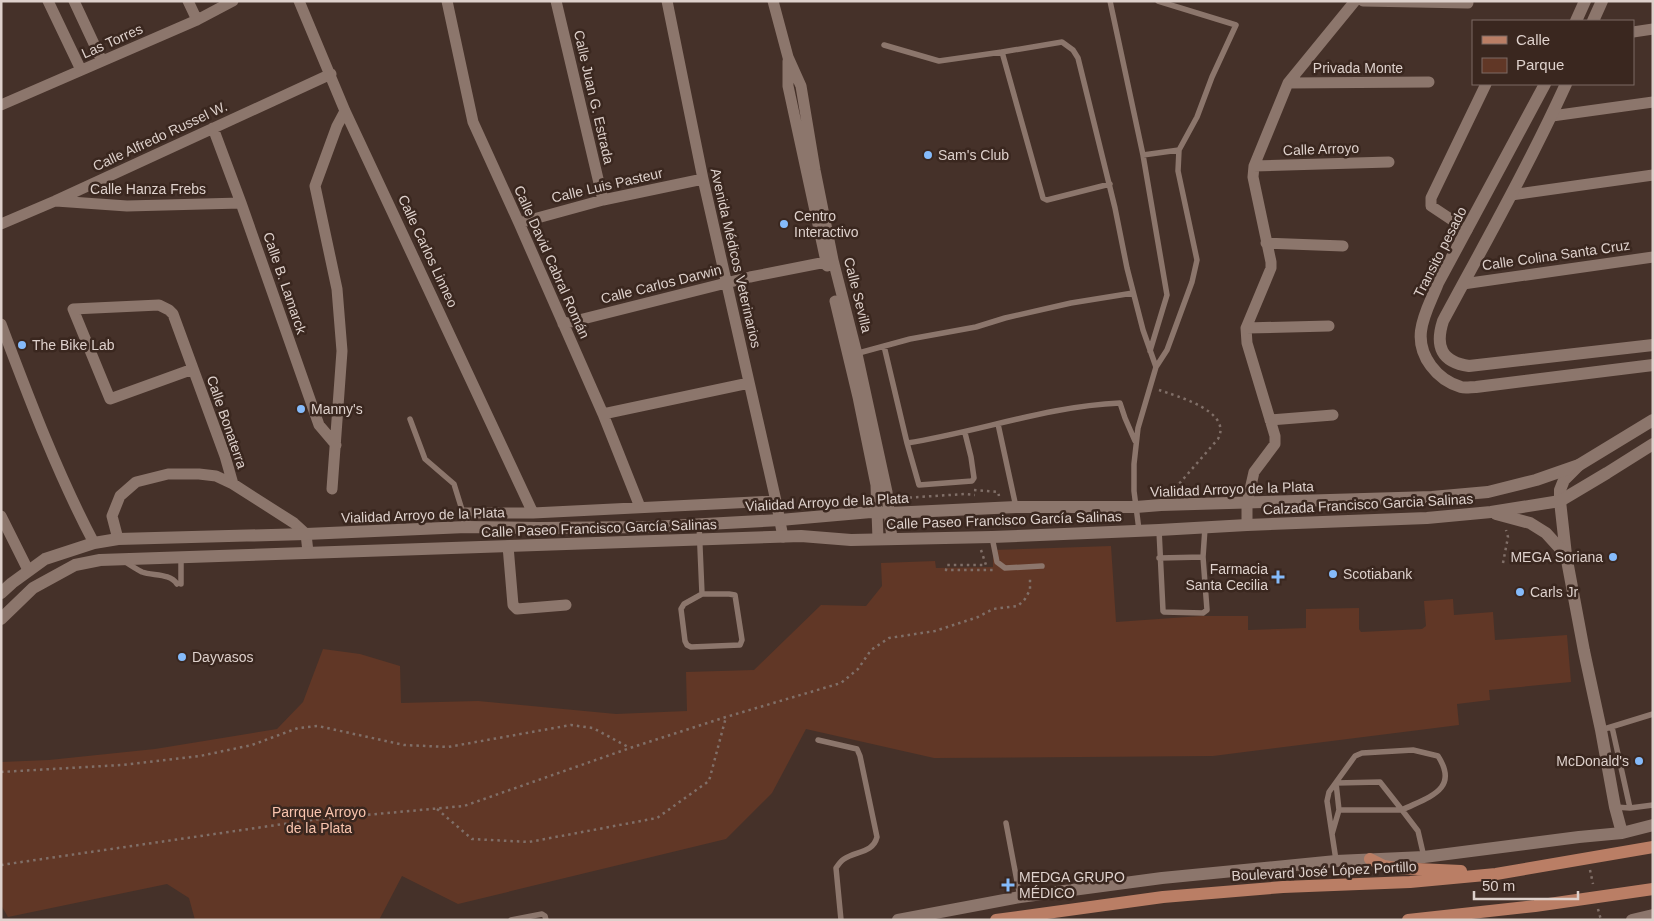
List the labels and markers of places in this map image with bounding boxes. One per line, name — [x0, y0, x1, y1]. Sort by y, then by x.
place label: Sam's Club — [938, 147, 1009, 163]
marker: Sam's Club — [922, 149, 934, 161]
place label: Centro Interactivo — [794, 208, 859, 240]
marker: Centro Interactivo — [778, 218, 790, 230]
place label: The Bike Lab — [32, 337, 115, 353]
marker: The Bike Lab — [16, 339, 28, 351]
place label: Manny's — [311, 401, 363, 417]
marker: Manny's — [295, 403, 307, 415]
place label: MEGA Soriana — [1510, 549, 1603, 565]
marker: MEGA Soriana — [1607, 551, 1619, 563]
place label: Farmacia Santa Cecilia — [1186, 561, 1268, 593]
place label: Scotiabank — [1343, 566, 1413, 582]
marker: Scotiabank — [1327, 568, 1339, 580]
marker: Farmacia Santa Cecilia — [1272, 571, 1284, 583]
place label: Carls Jr — [1530, 584, 1579, 600]
marker: Carls Jr — [1514, 586, 1526, 598]
place label: Dayvasos — [192, 649, 253, 665]
marker: Dayvasos — [176, 651, 188, 663]
place label: McDonald's — [1556, 753, 1629, 769]
marker: McDonald's — [1633, 755, 1645, 767]
place label: MEDGA GRUPO MÉDICO — [1019, 869, 1125, 901]
marker: MEDGA GRUPO MÉDICO — [1001, 878, 1015, 892]

